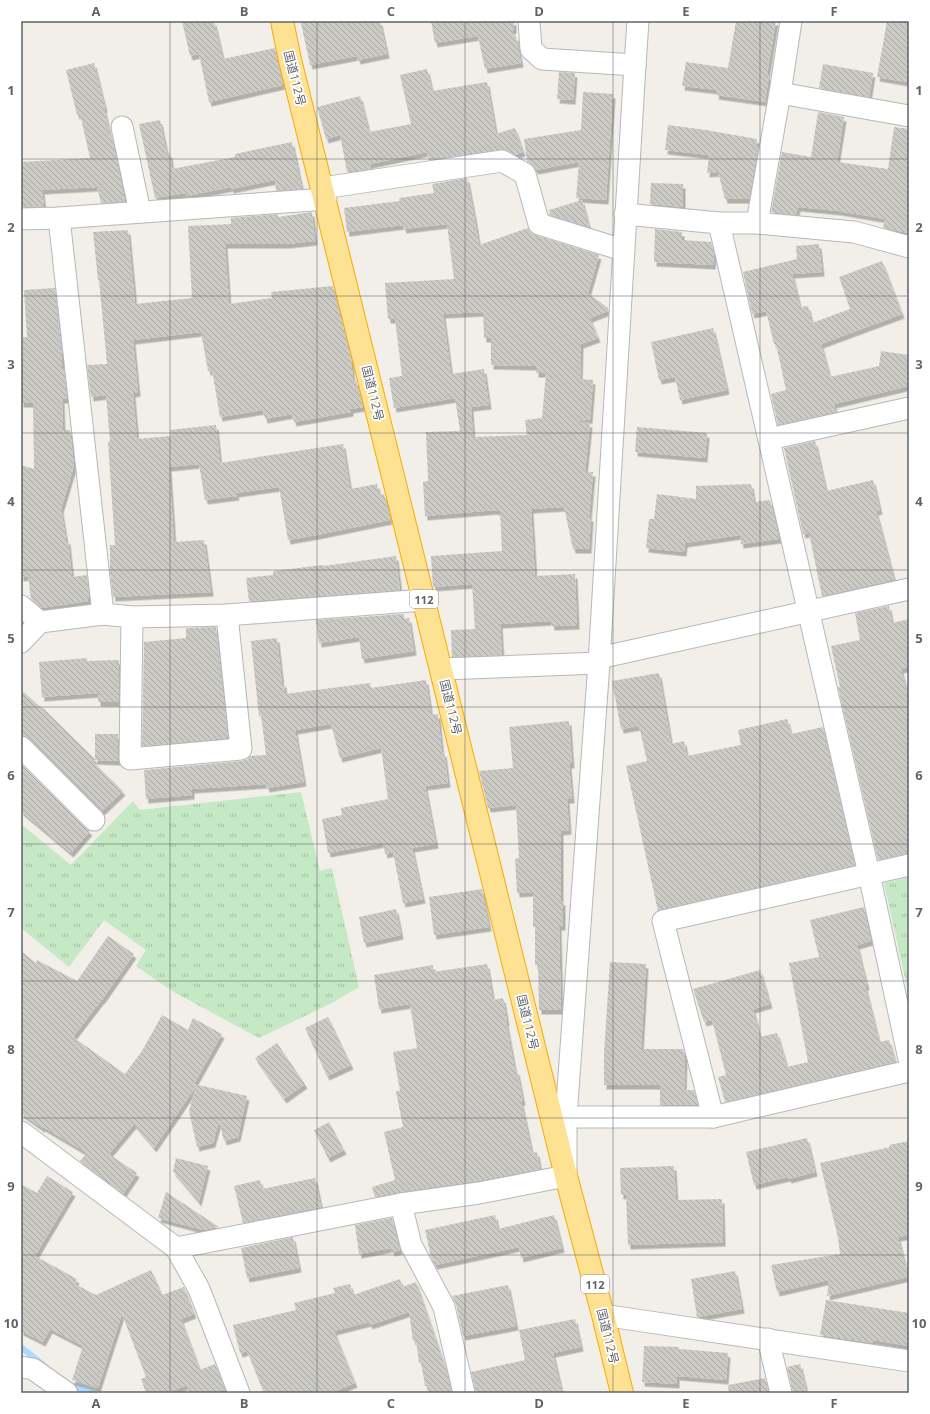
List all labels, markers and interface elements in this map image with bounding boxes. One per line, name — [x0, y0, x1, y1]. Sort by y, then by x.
text: A — [92, 2, 101, 20]
text: B — [240, 2, 249, 20]
text: C — [387, 2, 395, 20]
text: D — [534, 2, 544, 20]
text: E — [682, 2, 690, 20]
text: F — [830, 2, 838, 20]
street label: 国道112号 — [280, 48, 310, 108]
text: 1 — [7, 81, 15, 99]
text: 1 — [915, 81, 923, 99]
text: 2 — [7, 218, 15, 236]
text: 2 — [915, 218, 923, 236]
text: 3 — [7, 355, 15, 373]
text: 3 — [915, 355, 923, 373]
street label: 国道112号 — [358, 363, 388, 423]
text: 4 — [7, 492, 15, 510]
text: 4 — [915, 492, 923, 510]
road number: 112 — [410, 590, 438, 608]
text: 5 — [7, 629, 15, 647]
text: 5 — [915, 629, 923, 647]
street label: 国道112号 — [436, 677, 466, 737]
text: 6 — [7, 766, 15, 784]
text: 6 — [915, 766, 923, 784]
text: 7 — [7, 903, 15, 921]
text: 7 — [915, 903, 923, 921]
street label: 国道112号 — [513, 992, 543, 1052]
text: 8 — [7, 1040, 15, 1058]
text: 8 — [915, 1040, 923, 1058]
text: 9 — [7, 1177, 15, 1195]
text: 9 — [915, 1177, 923, 1195]
road number: 112 — [581, 1275, 609, 1293]
street label: 国道112号 — [593, 1306, 623, 1366]
text: 10 — [4, 1314, 18, 1332]
text: 10 — [912, 1314, 926, 1332]
text: A — [92, 1394, 101, 1412]
text: B — [240, 1394, 249, 1412]
text: C — [387, 1394, 395, 1412]
text: D — [534, 1394, 544, 1412]
text: E — [682, 1394, 690, 1412]
text: F — [830, 1394, 838, 1412]

